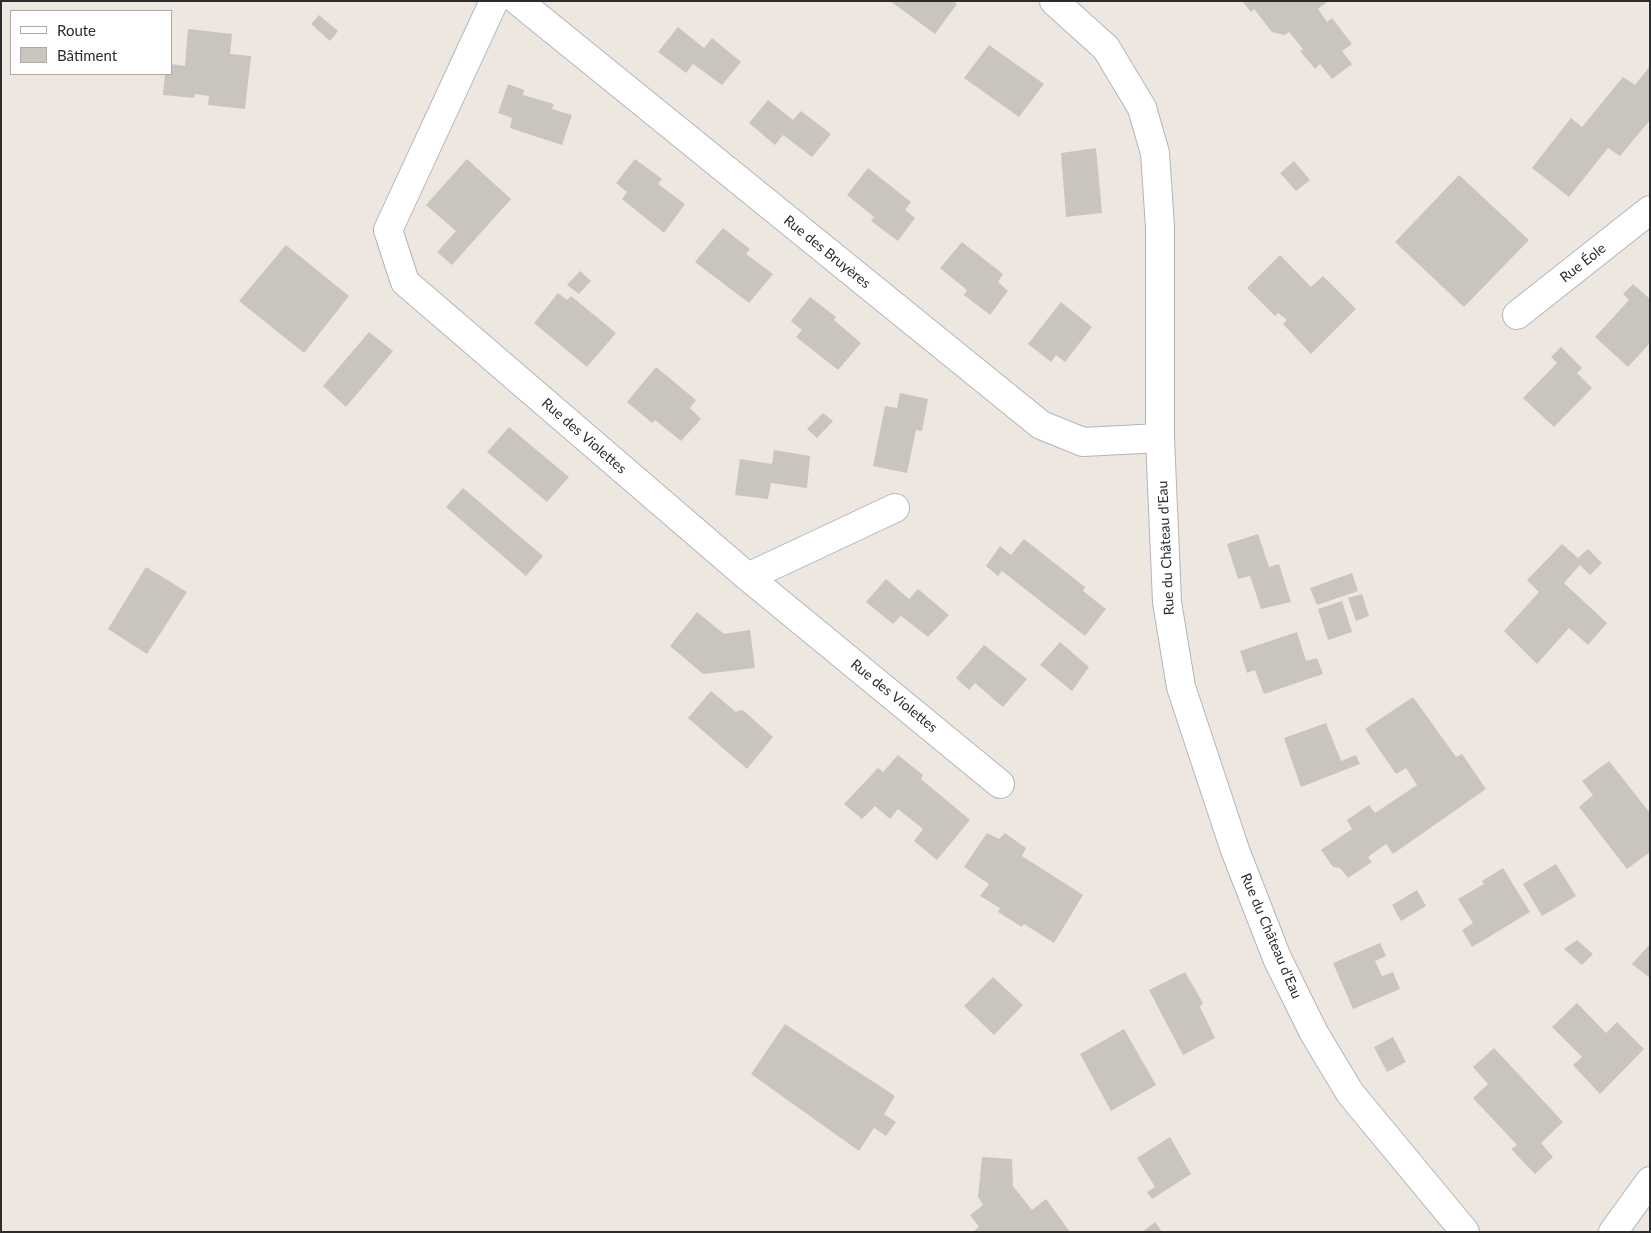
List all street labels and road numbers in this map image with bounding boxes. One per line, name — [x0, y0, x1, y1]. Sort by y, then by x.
street label: Rue des Bruyères — [780, 212, 874, 292]
street label: Rue Éole — [1557, 240, 1609, 286]
street label: Rue des Violettes — [538, 395, 630, 477]
street label: Rue du Château d'Eau — [1154, 480, 1178, 616]
street label: Rue des Violettes — [847, 656, 941, 736]
street label: Rue du Château d'Eau — [1237, 871, 1305, 1001]

